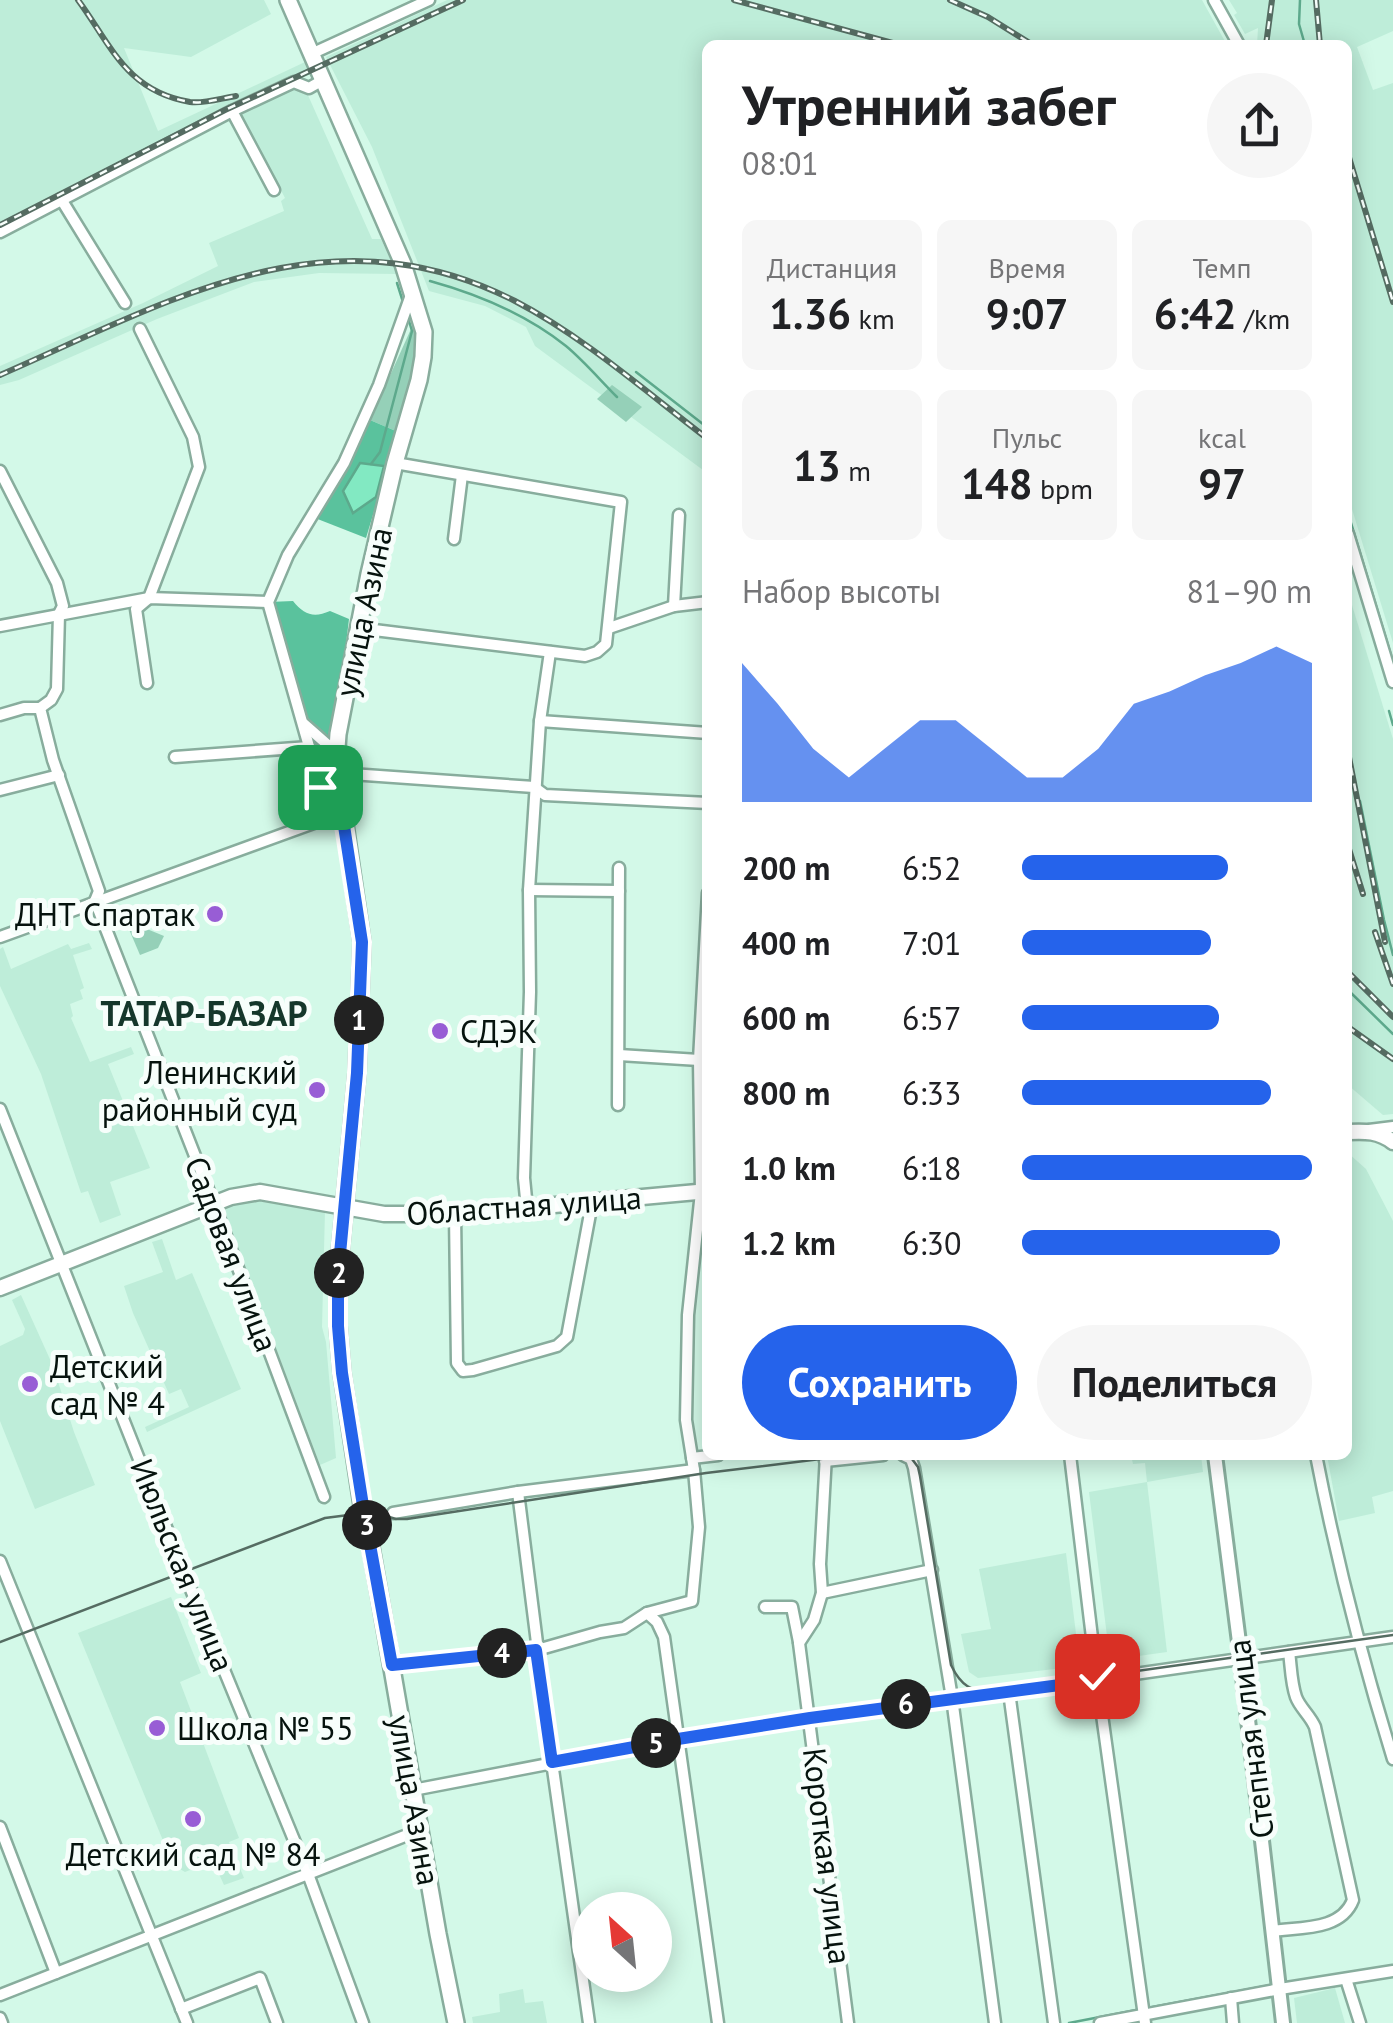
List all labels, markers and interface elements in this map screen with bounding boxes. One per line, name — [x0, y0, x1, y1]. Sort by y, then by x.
text: Утренний забег — [742, 69, 1116, 140]
button: share — [1207, 73, 1312, 178]
text: 08:01 — [742, 142, 819, 184]
text: Дистанция — [767, 249, 897, 286]
text: Время — [988, 249, 1066, 286]
text: Темп — [1192, 249, 1252, 286]
text: 1.36 — [769, 286, 851, 341]
text: 9:07 — [986, 286, 1068, 341]
text: 6:42 — [1154, 286, 1237, 341]
text: km — [851, 300, 895, 337]
text: /km — [1237, 300, 1290, 337]
text: Пульс — [992, 419, 1062, 456]
text: kcal — [1198, 419, 1246, 456]
text: 13 — [793, 438, 841, 493]
text: m — [841, 452, 871, 489]
text: 148 — [961, 456, 1032, 511]
text: 97 — [1198, 456, 1246, 511]
text: bpm — [1032, 470, 1093, 507]
street label: улица Азина — [325, 523, 401, 701]
text: Набор высоты — [742, 570, 941, 612]
text: 81–90 m — [1187, 570, 1312, 612]
pin — [278, 745, 363, 830]
icon: arrive — [293, 760, 348, 815]
text: 200 m — [742, 847, 830, 889]
text: 6:52 — [902, 847, 961, 889]
place label: ДНТ Спартак — [15, 893, 196, 935]
marker: ДНТ Спартак — [204, 903, 226, 925]
text: 400 m — [742, 922, 830, 964]
text: 7:01 — [902, 922, 961, 964]
district label: ТАТАР-БАЗАР — [101, 990, 307, 1036]
pin: 1 — [334, 995, 384, 1045]
text: 600 m — [742, 997, 830, 1039]
text: 6:57 — [902, 997, 961, 1039]
text: 1 — [351, 1001, 367, 1038]
place label: СДЭК — [460, 1010, 537, 1052]
marker: СДЭК — [429, 1020, 451, 1042]
place label: Ленинский районный суд — [102, 1051, 297, 1130]
text: 800 m — [742, 1072, 830, 1114]
text: 6:33 — [902, 1072, 961, 1114]
marker: Ленинский районный суд — [306, 1079, 328, 1101]
text: 1.0 km — [742, 1147, 836, 1189]
text: 6:18 — [902, 1147, 961, 1189]
street label: Садовая улица — [176, 1150, 288, 1358]
street label: Областная улица — [405, 1176, 643, 1234]
text: 1.2 km — [742, 1222, 836, 1264]
text: 6:30 — [902, 1222, 961, 1264]
pin: 2 — [314, 1248, 364, 1298]
text: 2 — [331, 1254, 347, 1291]
button: Сохранить — [742, 1325, 1017, 1440]
button: Поделиться — [1037, 1325, 1312, 1440]
place label: Детский сад № 4 — [50, 1345, 165, 1424]
marker: Детский сад № 4 — [19, 1373, 41, 1395]
street label: Июльская улица — [121, 1452, 245, 1678]
pin: 3 — [342, 1500, 392, 1550]
text: 3 — [359, 1506, 375, 1543]
pin: 4 — [477, 1628, 527, 1678]
text: 4 — [494, 1634, 510, 1671]
pin — [1055, 1634, 1140, 1719]
street label: Степная улица — [1217, 1637, 1283, 1841]
icon: check — [1070, 1649, 1125, 1704]
pin: 6 — [881, 1679, 931, 1729]
text: 6 — [898, 1685, 914, 1722]
place label: Школа № 55 — [177, 1707, 354, 1749]
street label: улица Азина — [379, 1711, 451, 1889]
marker: Школа № 55 — [146, 1717, 168, 1739]
pin: 5 — [631, 1718, 681, 1768]
text: 5 — [648, 1724, 664, 1761]
street label: Короткая улица — [794, 1745, 862, 1967]
marker: Детский сад № 84 — [182, 1808, 204, 1830]
place label: Детский сад № 84 — [66, 1833, 320, 1875]
north arrow — [572, 1892, 672, 1992]
map controls — [572, 1892, 672, 1992]

